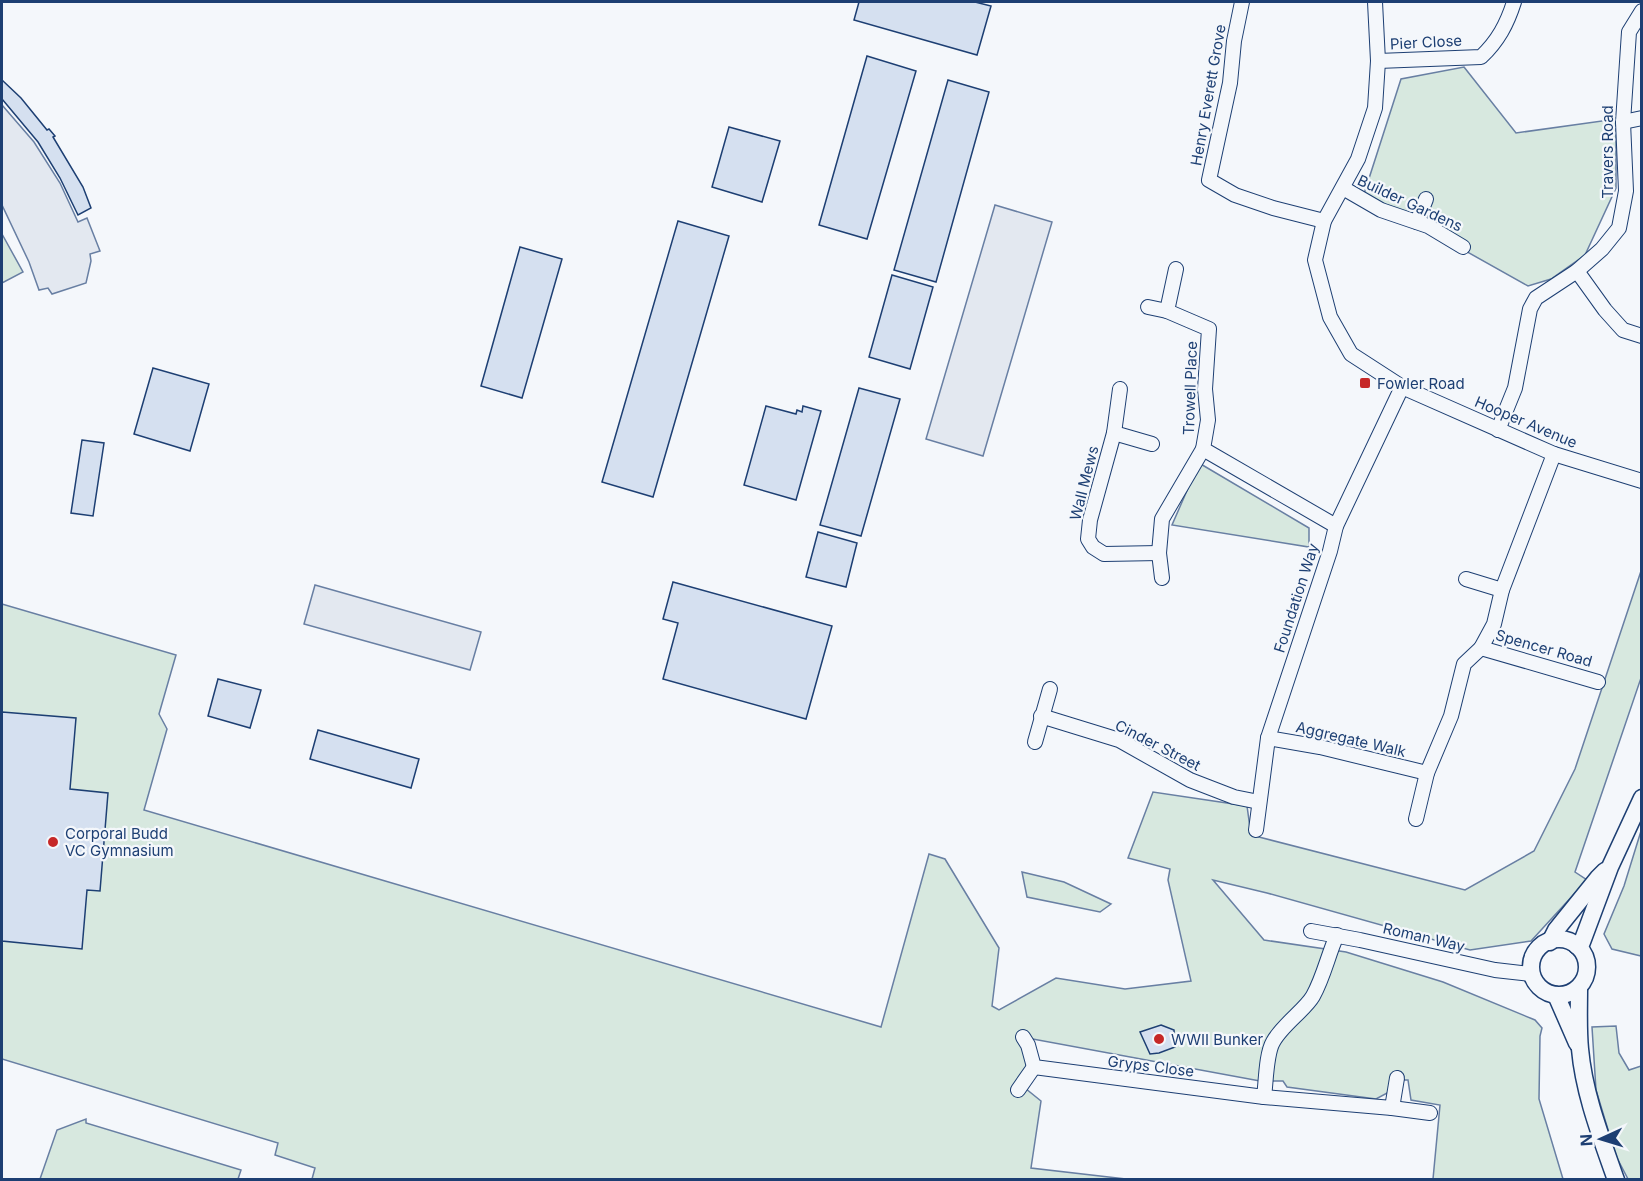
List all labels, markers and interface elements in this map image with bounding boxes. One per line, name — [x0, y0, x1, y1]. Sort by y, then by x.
street label: Henry Everett Grove — [1186, 23, 1230, 167]
street label: Pier Close — [1390, 31, 1462, 53]
street label: Travers Road — [1598, 105, 1617, 199]
street label: Builder Gardens — [1355, 170, 1466, 236]
street label: Trowell Place — [1179, 341, 1201, 435]
place label: Fowler Road — [1377, 374, 1465, 393]
marker: Fowler Road — [1358, 376, 1372, 390]
street label: Hooper Avenue — [1472, 392, 1580, 452]
street label: Wall Mews — [1066, 444, 1102, 522]
street label: Foundation Way — [1269, 540, 1323, 655]
street label: Spencer Road — [1493, 625, 1595, 671]
street label: Cinder Street — [1112, 715, 1204, 775]
street label: Aggregate Walk — [1294, 717, 1409, 761]
place label: Corporal Budd VC Gymnasium — [65, 824, 174, 860]
marker: Corporal Budd VC Gymnasium — [46, 835, 60, 849]
street label: Roman Way — [1381, 918, 1467, 956]
place label: WWII Bunker — [1171, 1030, 1263, 1049]
marker: WWII Bunker — [1152, 1032, 1166, 1046]
street label: Gryps Close — [1107, 1051, 1195, 1081]
north arrow — [1571, 1109, 1631, 1169]
text: N — [1576, 1133, 1596, 1147]

